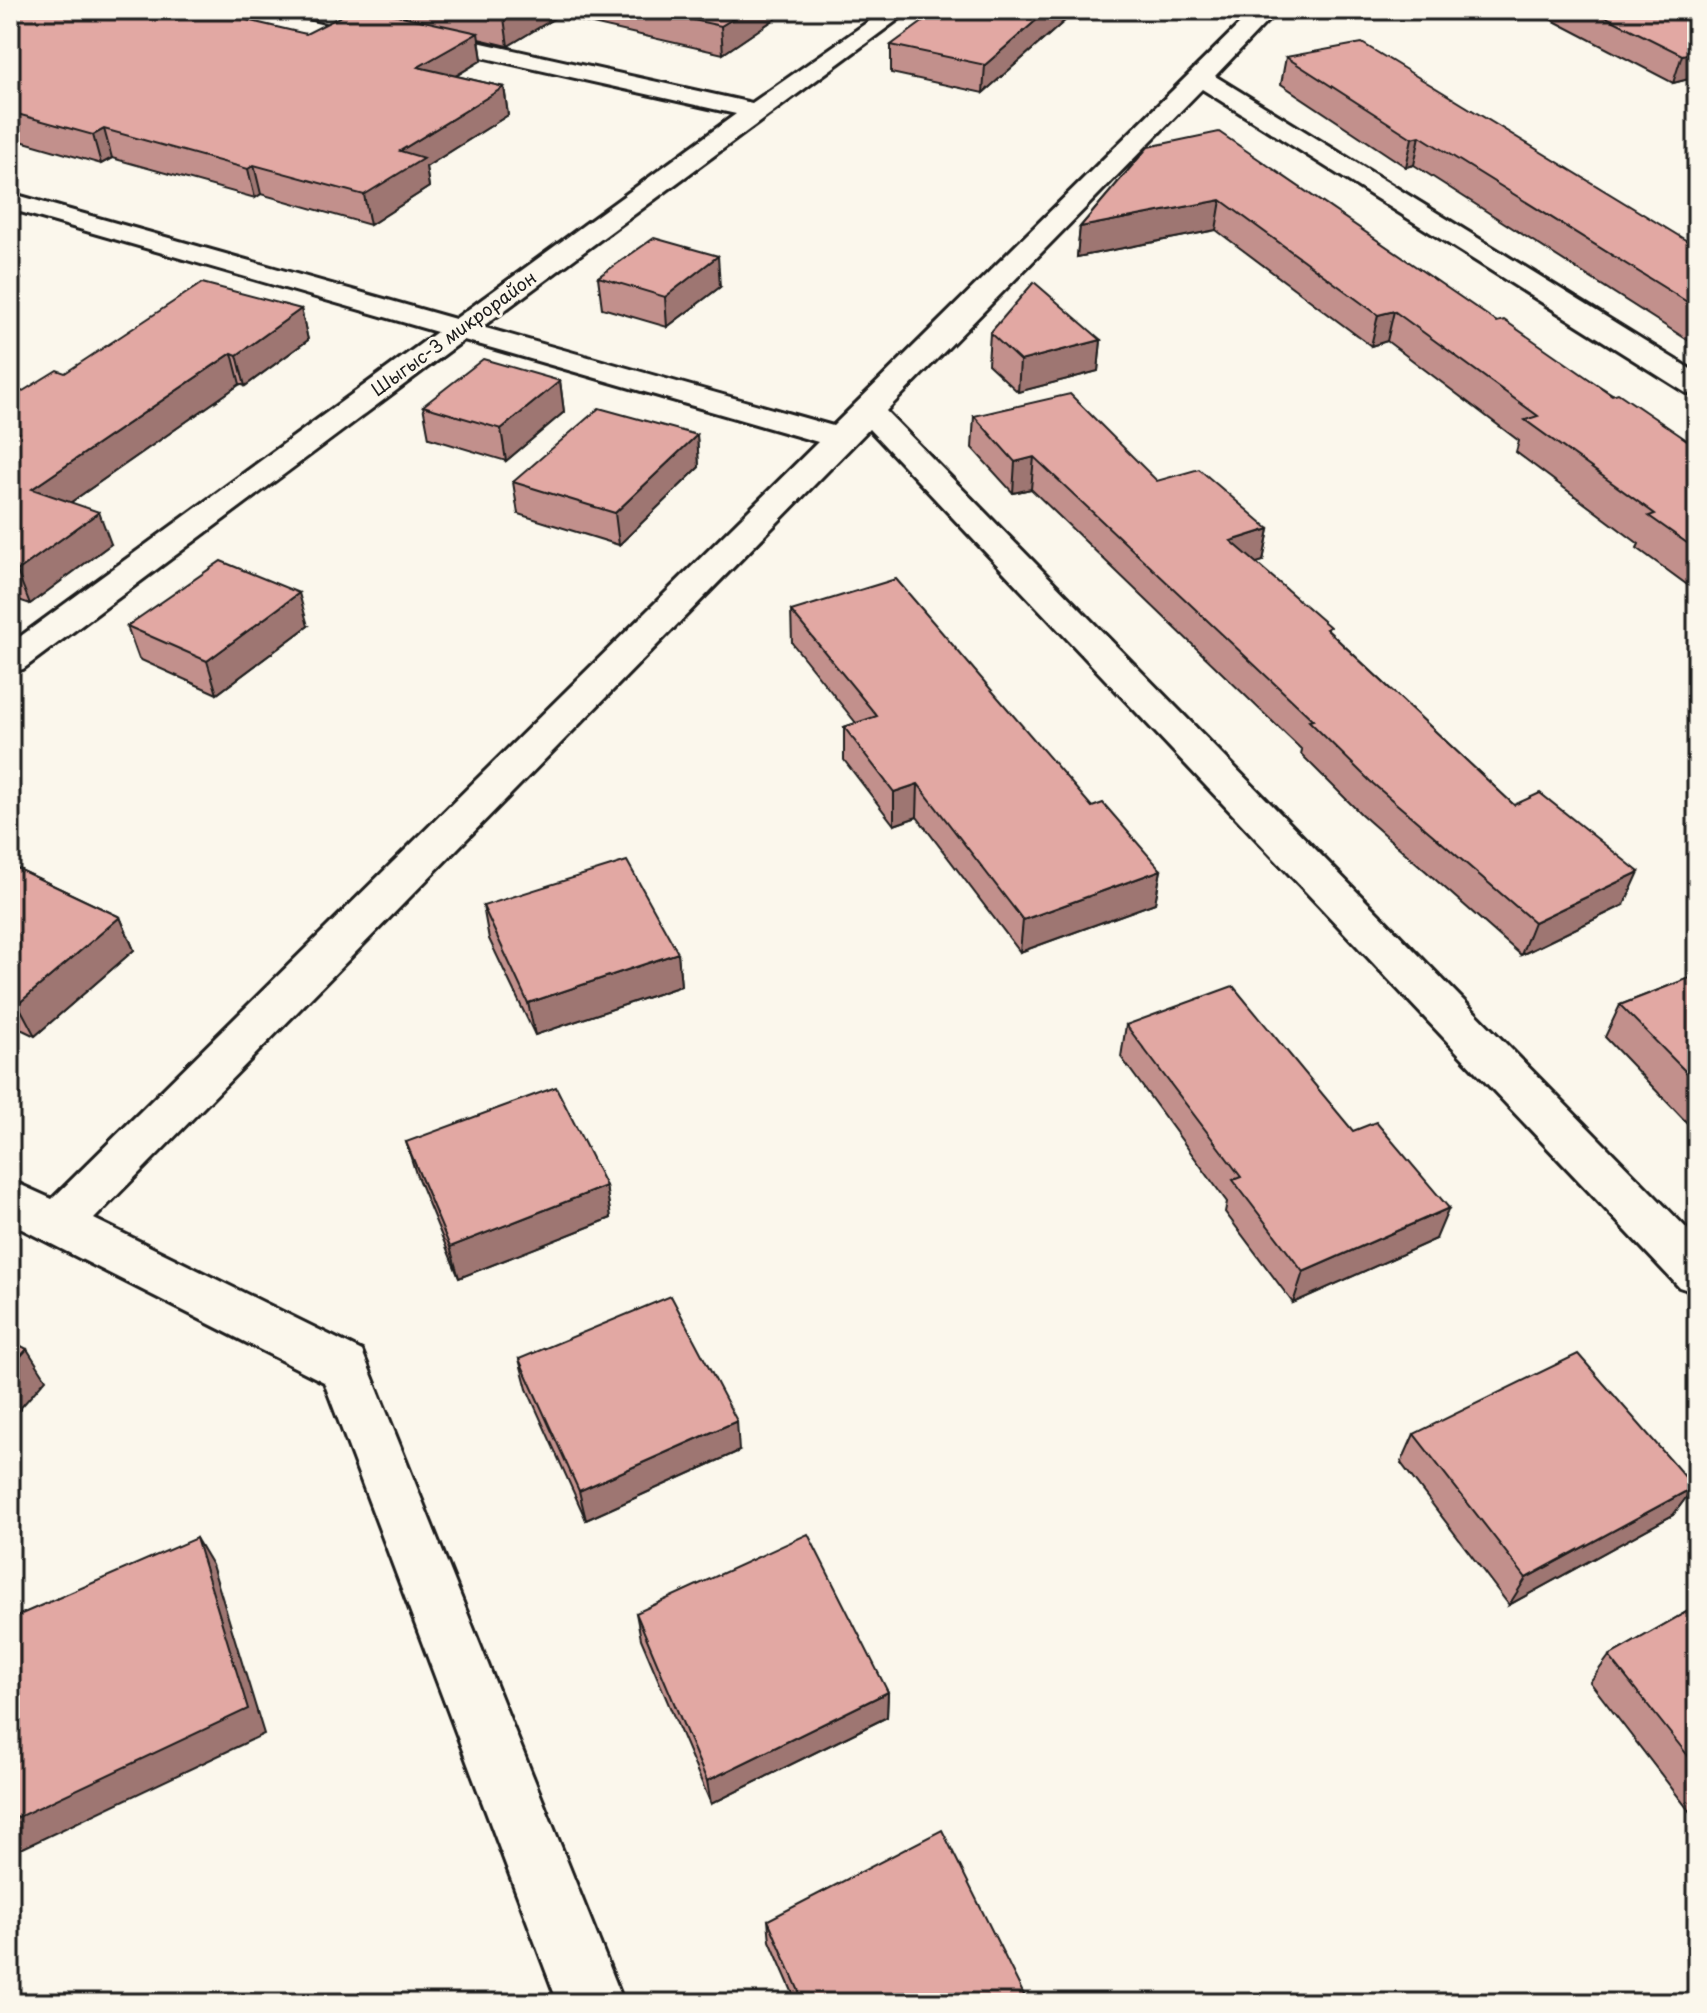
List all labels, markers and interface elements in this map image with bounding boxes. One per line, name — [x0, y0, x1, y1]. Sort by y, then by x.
street label: Шыгыс-3 микрорайон — [365, 264, 541, 402]

